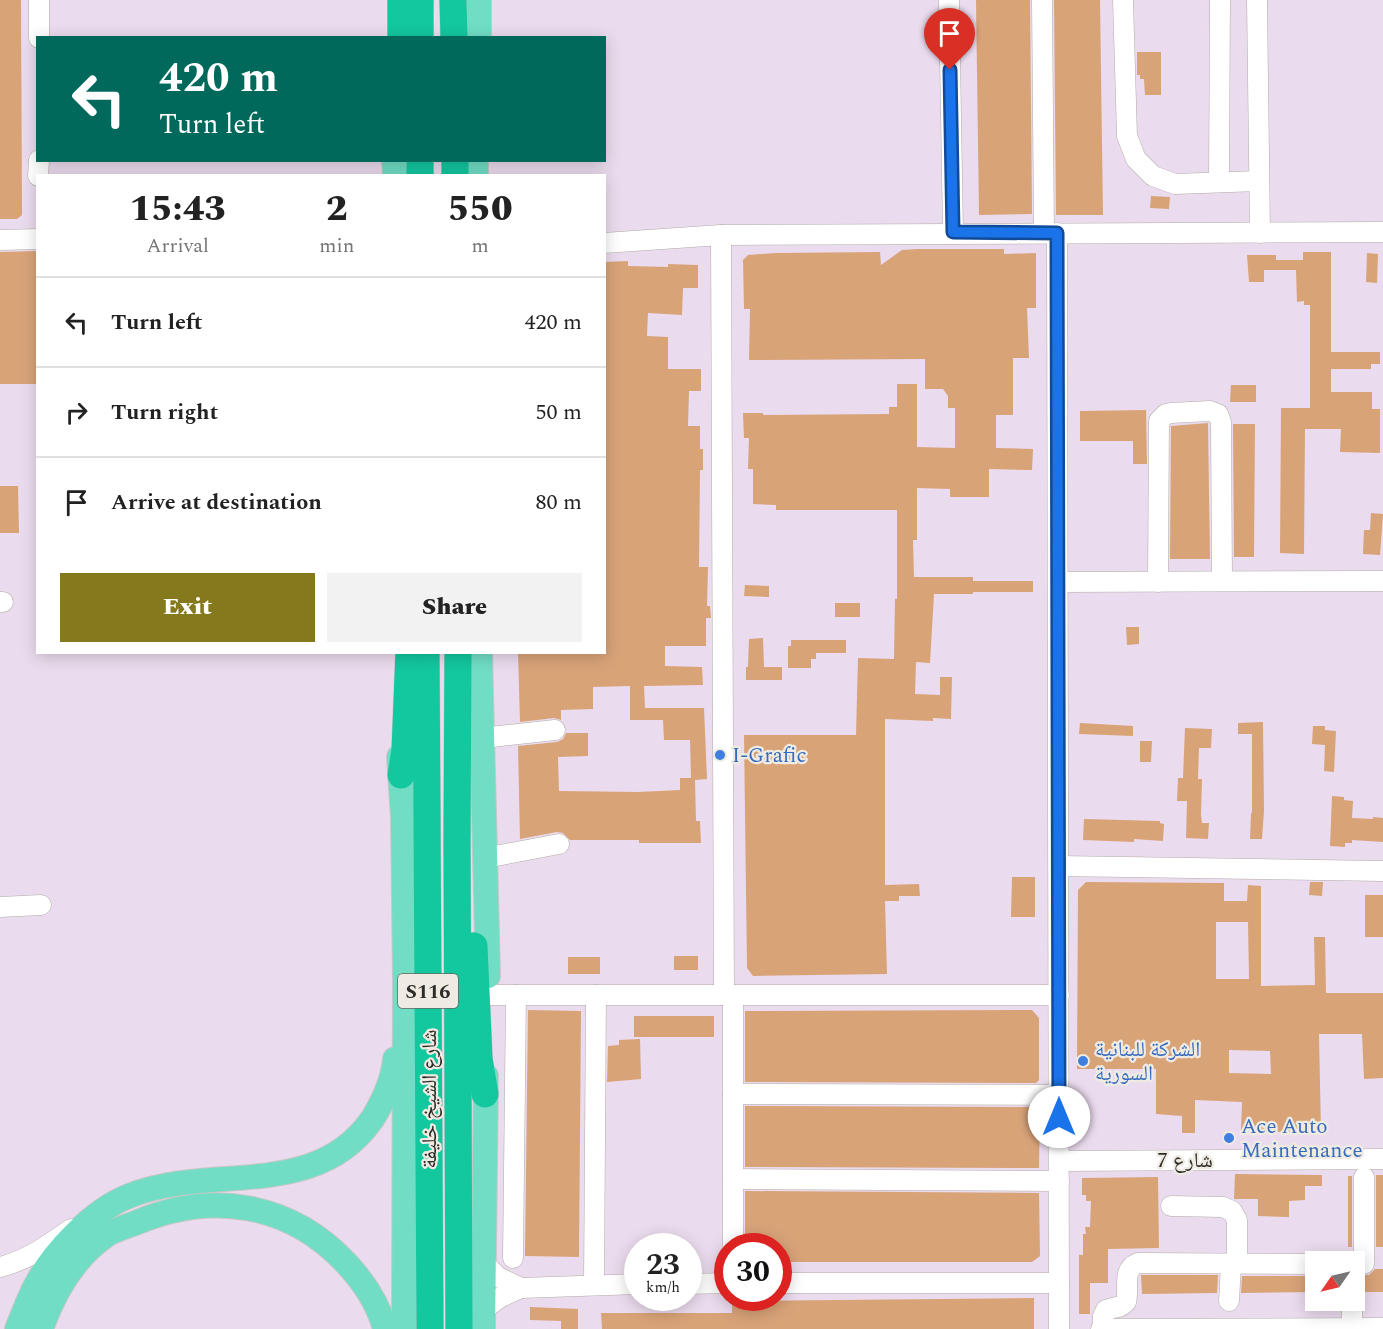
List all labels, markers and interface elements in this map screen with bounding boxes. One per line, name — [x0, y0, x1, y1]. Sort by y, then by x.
pin — [924, 8, 975, 70]
icon: arrive — [933, 17, 966, 50]
text: 420 m — [159, 47, 278, 110]
icon: left — [60, 60, 138, 138]
text: Turn left — [159, 104, 265, 146]
text: 15:43 — [129, 182, 226, 237]
text: 2 — [326, 182, 348, 237]
text: 550 — [448, 182, 513, 237]
text: Arrival — [147, 231, 209, 261]
text: min — [319, 231, 354, 261]
text: m — [472, 231, 489, 261]
icon: left — [60, 306, 93, 339]
text: Turn left — [111, 306, 203, 339]
text: 420 m — [525, 306, 582, 339]
icon: right — [60, 396, 93, 429]
text: Turn right — [111, 396, 218, 429]
text: 50 m — [536, 396, 582, 429]
icon: arrive — [60, 486, 93, 519]
text: Arrive at destination — [111, 486, 322, 519]
text: 80 m — [536, 486, 582, 519]
button: Exit — [60, 573, 315, 642]
button: Share — [327, 573, 582, 642]
place label: I-Grafic — [732, 740, 807, 772]
marker: I-Grafic — [713, 748, 727, 762]
road number: S116 — [398, 974, 458, 1008]
street label: شارع الشيخ خليفة — [414, 1029, 446, 1169]
place label: الشركة للبنانية السورية — [1095, 1034, 1200, 1090]
marker: الشركة للبنانية السورية — [1076, 1054, 1090, 1068]
position arrow — [1027, 1085, 1091, 1149]
place label: Ace Auto Maintenance — [1241, 1111, 1363, 1167]
marker: Ace Auto Maintenance — [1222, 1131, 1236, 1145]
street label: شارع 7 — [1157, 1145, 1213, 1177]
speed limit sign: 30 — [714, 1233, 792, 1311]
text: 23 — [646, 1242, 680, 1288]
north arrow — [1305, 1251, 1365, 1311]
map controls — [1305, 1251, 1365, 1311]
text: km/h — [646, 1276, 680, 1299]

